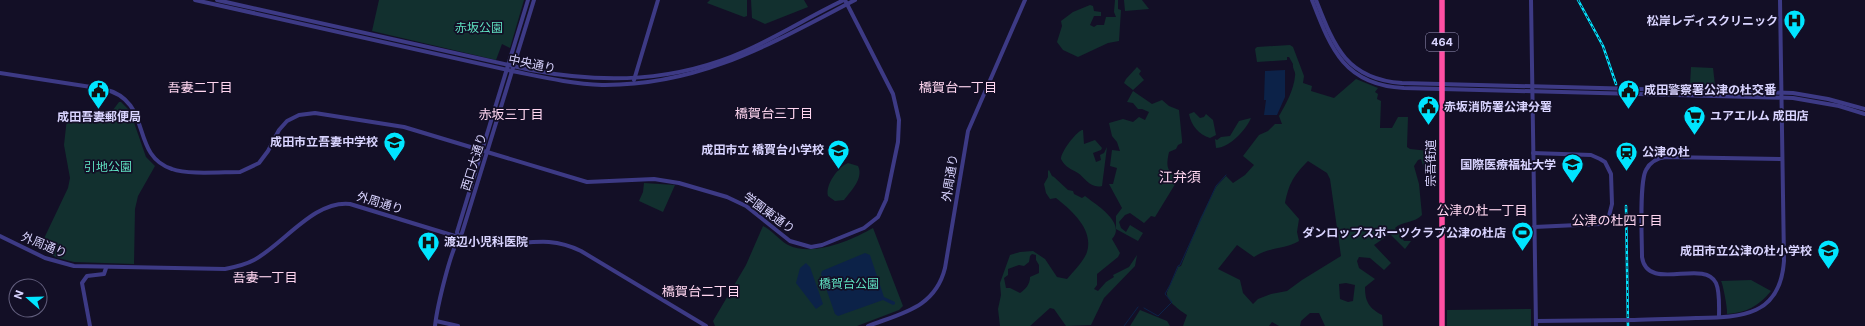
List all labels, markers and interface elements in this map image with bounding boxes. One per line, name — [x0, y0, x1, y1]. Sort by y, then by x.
hospital icon: 松岸レディスクリニック — [1781, 8, 1807, 41]
place label: 松岸レディスクリニック — [1647, 13, 1778, 28]
park label: 赤坂公園 — [455, 20, 503, 35]
road number: 464 — [1426, 33, 1458, 51]
street label: 中央通り — [507, 51, 557, 76]
public building icon: 成田吾妻郵便局 — [86, 77, 112, 110]
public building icon: 成田警察署公津の杜交番 — [1615, 77, 1641, 110]
district label: 吾妻二丁目 — [167, 79, 233, 95]
district label: 橋賀台一丁目 — [919, 79, 997, 95]
place label: 成田警察署公津の杜交番 — [1644, 82, 1777, 97]
public building icon: 赤坂消防署公津分署 — [1415, 94, 1441, 127]
place label: 赤坂消防署公津分署 — [1444, 99, 1552, 114]
supermarket icon: ユアエルム 成田店 — [1682, 103, 1708, 136]
district label: 橋賀台三丁目 — [735, 105, 813, 121]
district label: 赤坂三丁目 — [478, 106, 544, 122]
place label: ユアエルム 成田店 — [1710, 108, 1809, 123]
place label: 成田吾妻郵便局 — [57, 109, 141, 124]
school or university icon: 成田市立吾妻中学校 — [381, 129, 407, 162]
street label: 西口大通り — [458, 131, 489, 193]
place label: 成田市立吾妻中学校 — [270, 134, 378, 149]
school or university icon: 成田市立 橋賀台小学校 — [826, 137, 852, 170]
street label: 宗吾街道 — [1423, 139, 1438, 187]
station icon: 公津の杜 — [1614, 139, 1640, 172]
place label: 成田市立 橋賀台小学校 — [701, 142, 824, 157]
place label: 公津の杜 — [1642, 144, 1690, 159]
school or university icon: 国際医療福祉大学 — [1559, 152, 1585, 185]
street label: 外周通り — [938, 153, 961, 203]
place label: 国際医療福祉大学 — [1460, 157, 1556, 172]
park label: 引地公園 — [84, 159, 132, 174]
district label: 江弁須 — [1159, 168, 1201, 185]
street label: 外周通り — [355, 188, 405, 217]
street label: 学園東通り — [741, 189, 798, 236]
district label: 公津の杜一丁目 — [1436, 202, 1528, 218]
district label: 公津の杜四丁目 — [1571, 212, 1663, 228]
sports icon: ダンロップスポーツクラブ公津の杜店 — [1509, 220, 1535, 253]
place label: ダンロップスポーツクラブ公津の杜店 — [1302, 225, 1506, 240]
street label: 外周通り — [19, 229, 69, 260]
hospital icon: 渡辺小児科医院 — [415, 229, 441, 262]
place label: 渡辺小児科医院 — [444, 234, 528, 249]
school or university icon: 成田市立公津の杜小学校 — [1815, 238, 1841, 271]
place label: 成田市立公津の杜小学校 — [1680, 243, 1812, 258]
district label: 吾妻一丁目 — [232, 269, 298, 285]
park label: 橋賀台公園 — [819, 276, 879, 291]
north arrow — [8, 278, 48, 318]
district label: 橋賀台二丁目 — [662, 283, 740, 299]
text: N — [11, 288, 27, 301]

